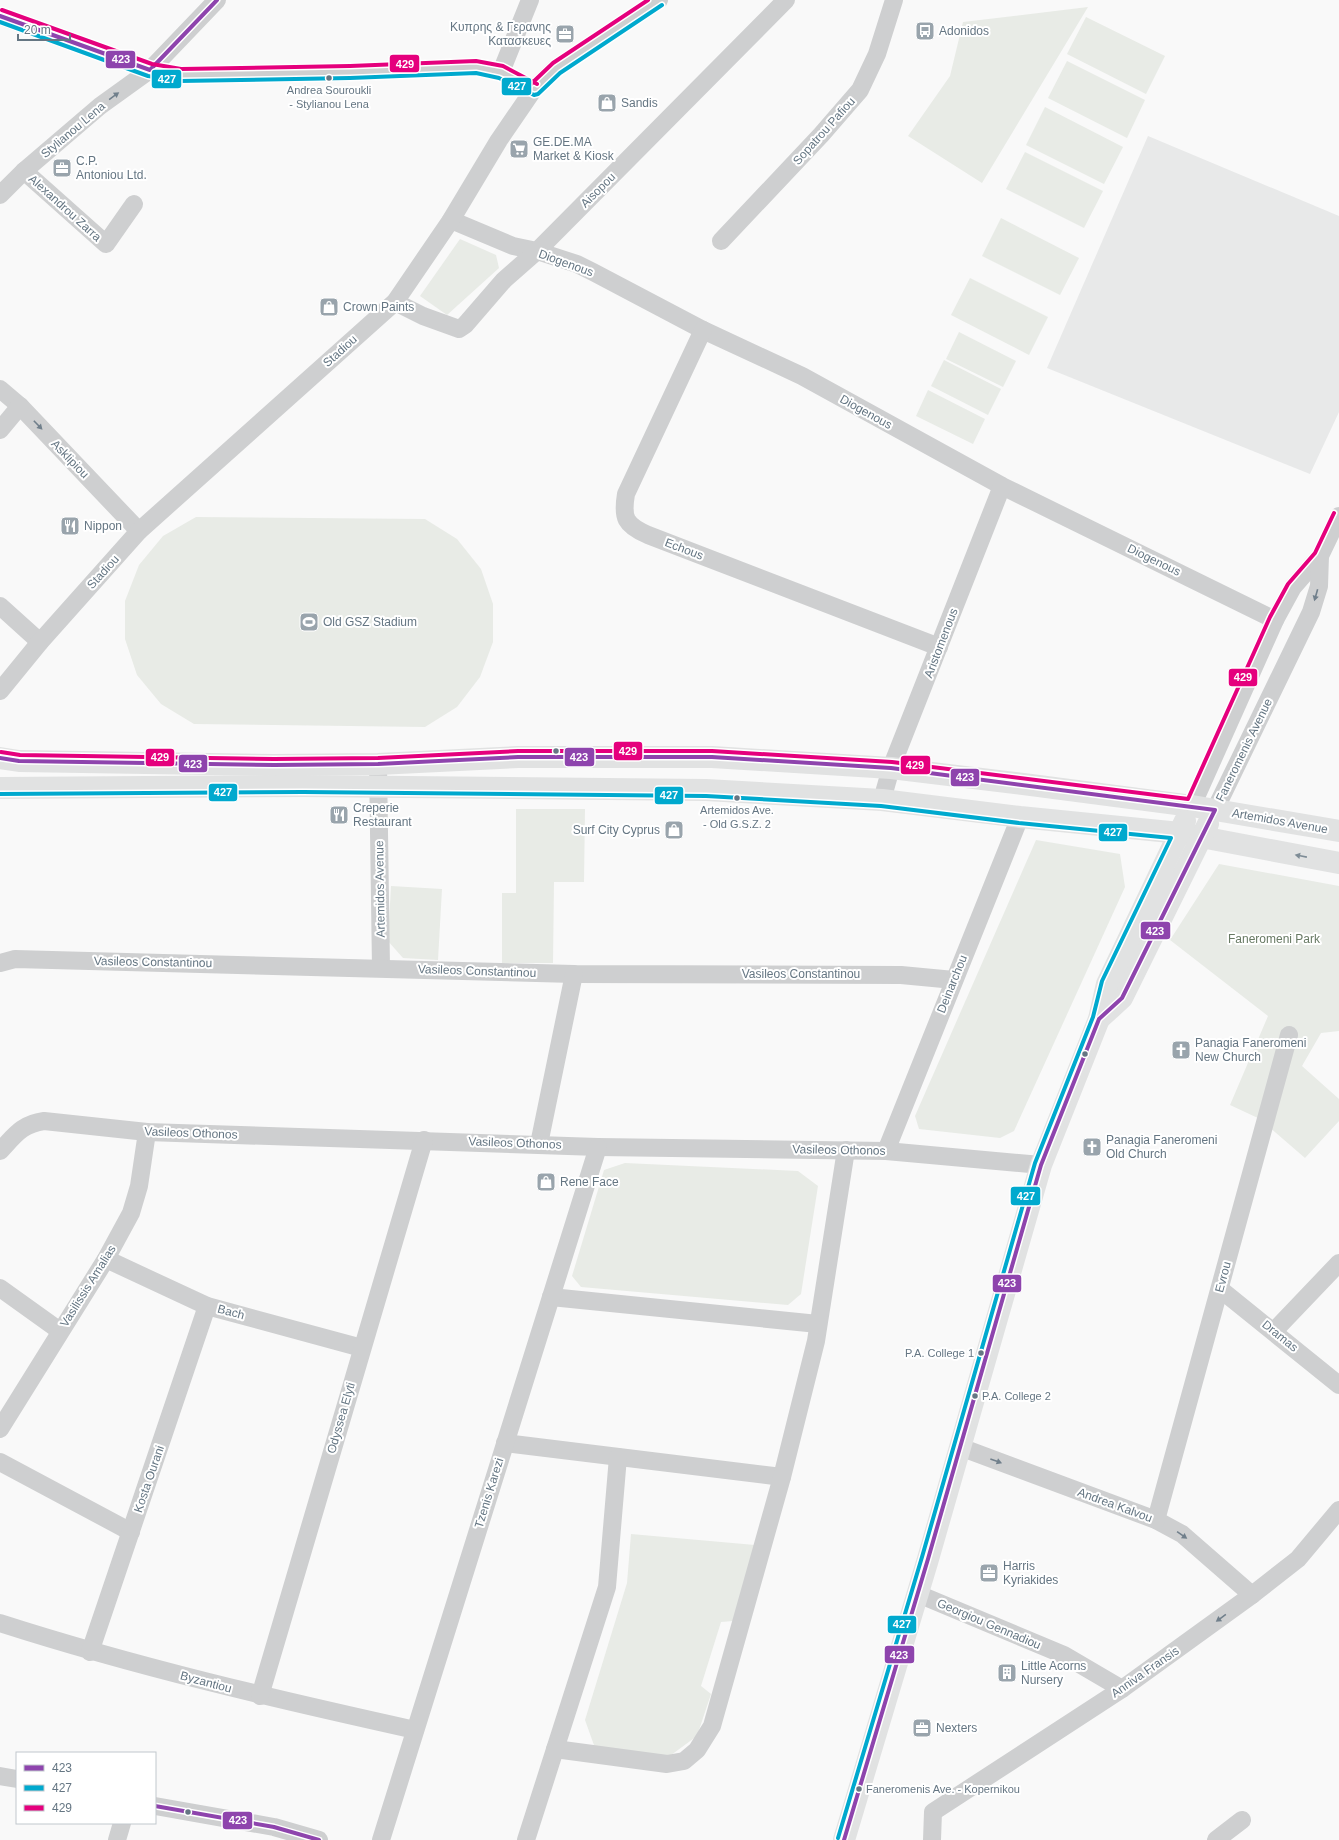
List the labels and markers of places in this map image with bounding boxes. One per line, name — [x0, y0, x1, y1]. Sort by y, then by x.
place label: Κυπρης & Γερανης Κατασκευες — [450, 20, 551, 48]
bus stop icon: Adonidos — [914, 20, 936, 42]
office icon: Κυπρης & Γερανης Κατασκευες — [554, 23, 576, 45]
place label: Adonidos — [939, 24, 989, 38]
marker: Andrea Souroukli - Stylianou Lena — [324, 73, 334, 83]
place label: Andrea Souroukli - Stylianou Lena — [287, 84, 371, 110]
shop icon: Sandis — [596, 92, 618, 114]
place label: Sandis — [621, 96, 658, 110]
place label: GE.DE.MA Market & Kiosk — [533, 135, 615, 163]
supermarket icon: GE.DE.MA Market & Kiosk — [508, 138, 530, 160]
place label: C.P. Antoniou Ltd. — [76, 154, 147, 182]
office icon: C.P. Antoniou Ltd. — [51, 157, 73, 179]
shop icon: Crown Paints — [318, 296, 340, 318]
place label: Crown Paints — [343, 300, 414, 314]
restaurant icon: Nippon — [59, 515, 81, 537]
place label: Nippon — [84, 519, 122, 533]
sports icon: Old GSZ Stadium — [298, 611, 320, 633]
place label: Old GSZ Stadium — [323, 615, 417, 629]
unlabelled marker — [551, 746, 561, 756]
marker: Artemidos Ave. - Old G.S.Z. 2 — [732, 793, 742, 803]
place label: Creperie Restaurant — [353, 801, 412, 829]
restaurant icon: Creperie Restaurant — [328, 804, 350, 826]
place label: Artemidos Ave. - Old G.S.Z. 2 — [700, 804, 774, 830]
shop icon: Surf City Cyprus — [663, 819, 685, 841]
place label: Surf City Cyprus — [573, 823, 660, 837]
place label: Panagia Faneromeni New Church — [1195, 1036, 1306, 1064]
church icon: Panagia Faneromeni New Church — [1170, 1039, 1192, 1061]
unlabelled marker — [1080, 1049, 1090, 1059]
place label: Panagia Faneromeni Old Church — [1106, 1133, 1217, 1161]
church icon: Panagia Faneromeni Old Church — [1081, 1136, 1103, 1158]
shop icon: Rene Face — [535, 1171, 557, 1193]
place label: Rene Face — [560, 1175, 619, 1189]
place label: P.A. College 1 — [905, 1347, 974, 1359]
marker: P.A. College 1 — [976, 1348, 986, 1358]
place label: P.A. College 2 — [982, 1390, 1051, 1402]
marker: P.A. College 2 — [970, 1391, 980, 1401]
place label: Harris Kyriakides — [1003, 1559, 1058, 1587]
office icon: Harris Kyriakides — [978, 1562, 1000, 1584]
place label: Little Acorns Nursery — [1021, 1659, 1086, 1687]
building icon: Little Acorns Nursery — [996, 1662, 1018, 1684]
office icon: Nexters — [911, 1717, 933, 1739]
place label: Nexters — [936, 1721, 977, 1735]
place label: Faneromenis Ave. - Kopernikou — [866, 1783, 1020, 1795]
marker: Faneromenis Ave. - Kopernikou — [854, 1784, 864, 1794]
unlabelled marker — [183, 1807, 193, 1817]

